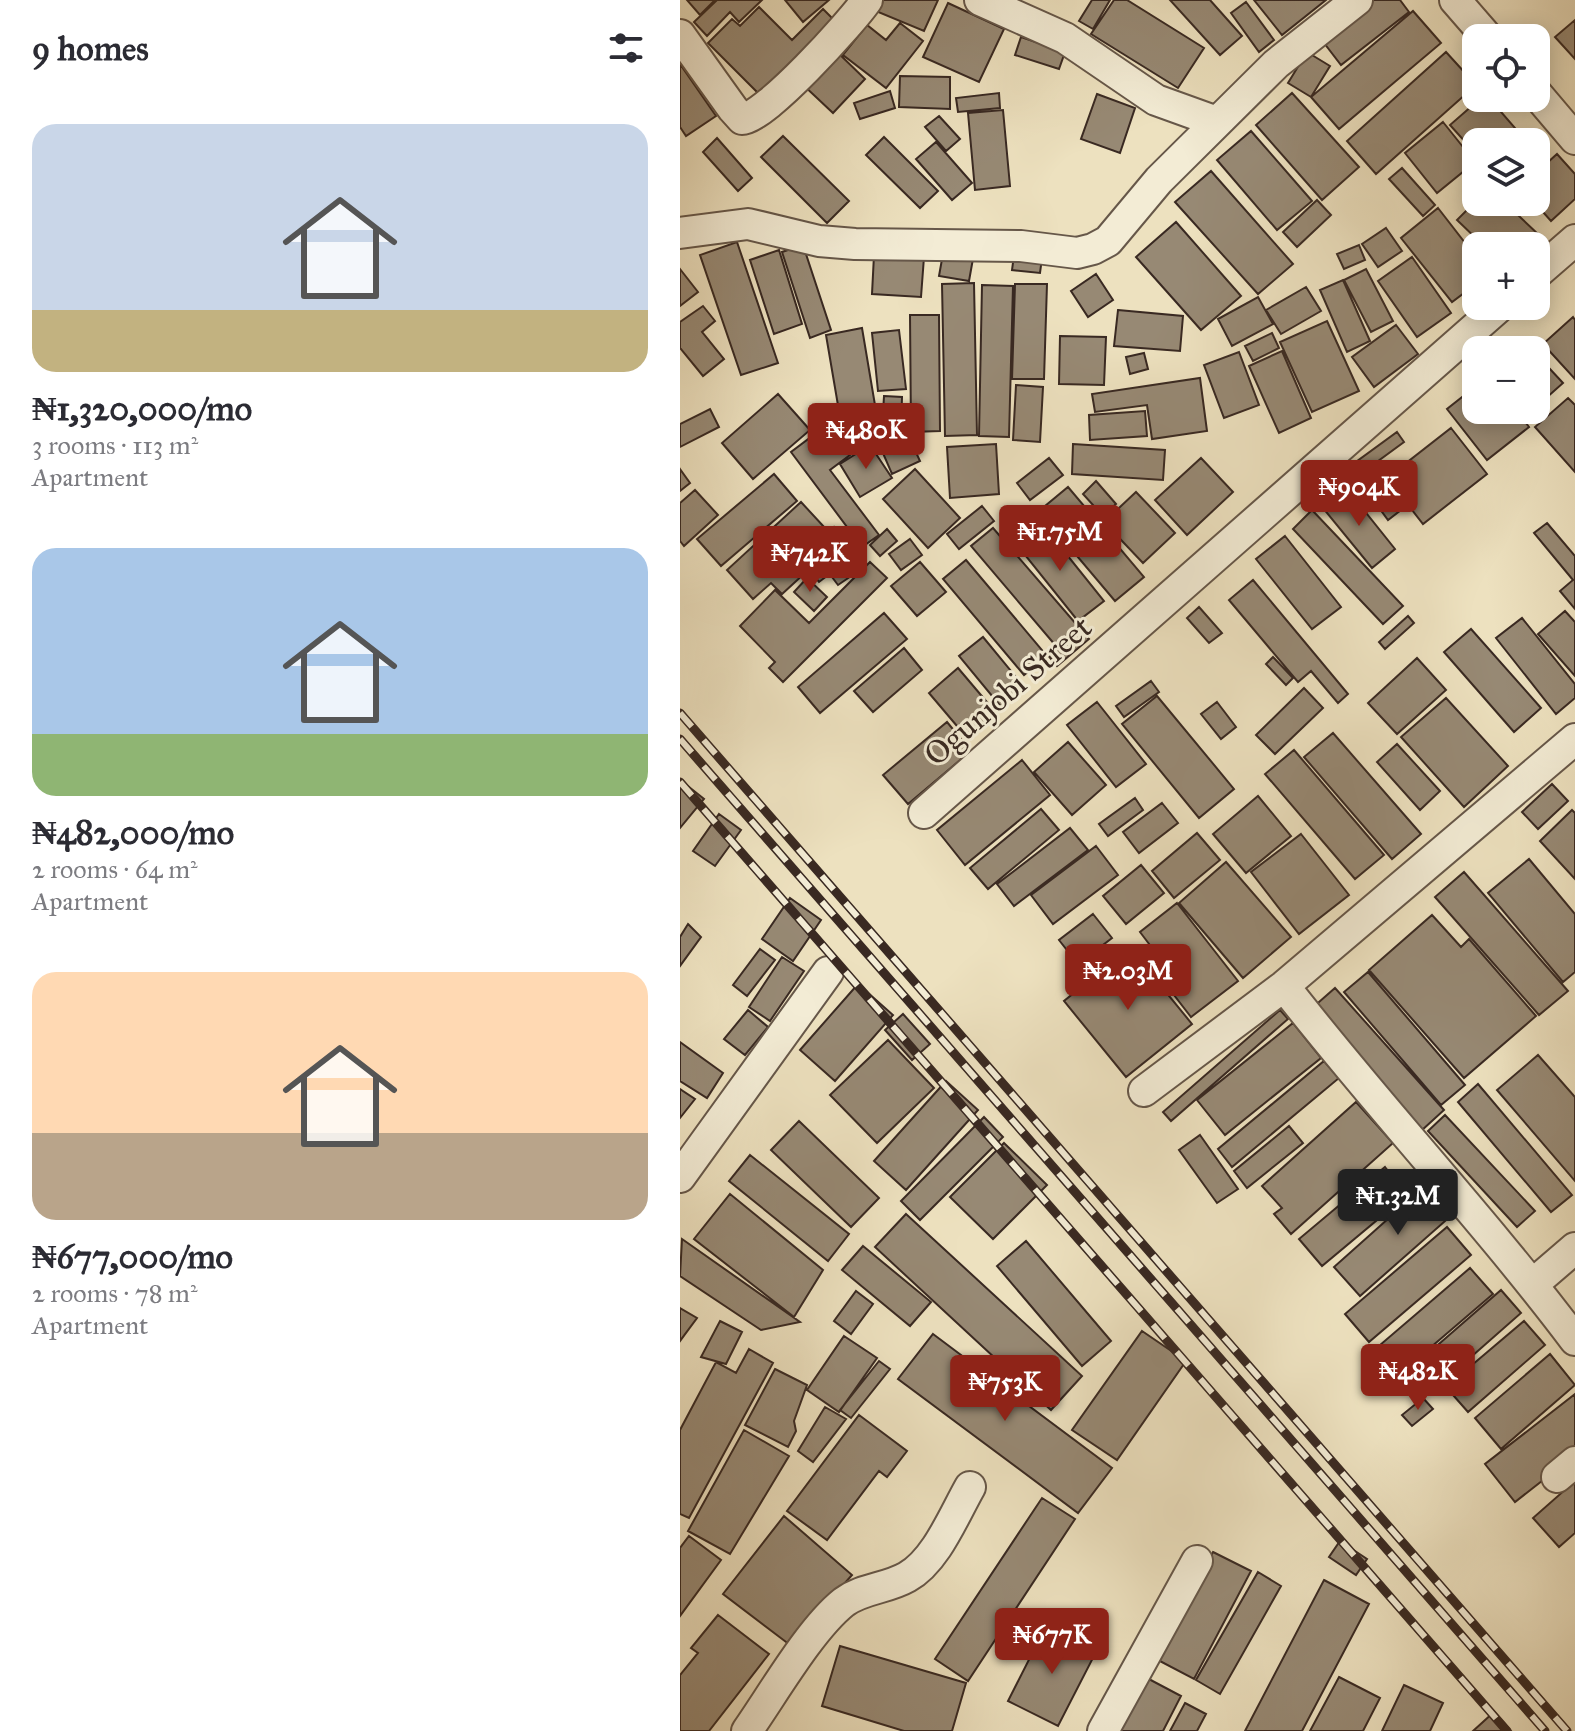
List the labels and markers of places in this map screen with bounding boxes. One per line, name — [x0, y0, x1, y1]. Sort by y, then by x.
pin: ₦480K — [810, 403, 922, 471]
pin: ₦904K — [1303, 460, 1415, 528]
pin: ₦1.75M — [995, 505, 1125, 573]
pin: ₦742K — [754, 526, 866, 594]
pin: ₦2.03M — [1063, 944, 1193, 1012]
pin: ₦1.32M — [1333, 1169, 1463, 1237]
pin: ₦482K — [1362, 1344, 1474, 1412]
pin: ₦753K — [949, 1355, 1061, 1423]
pin: ₦677K — [996, 1608, 1108, 1676]

